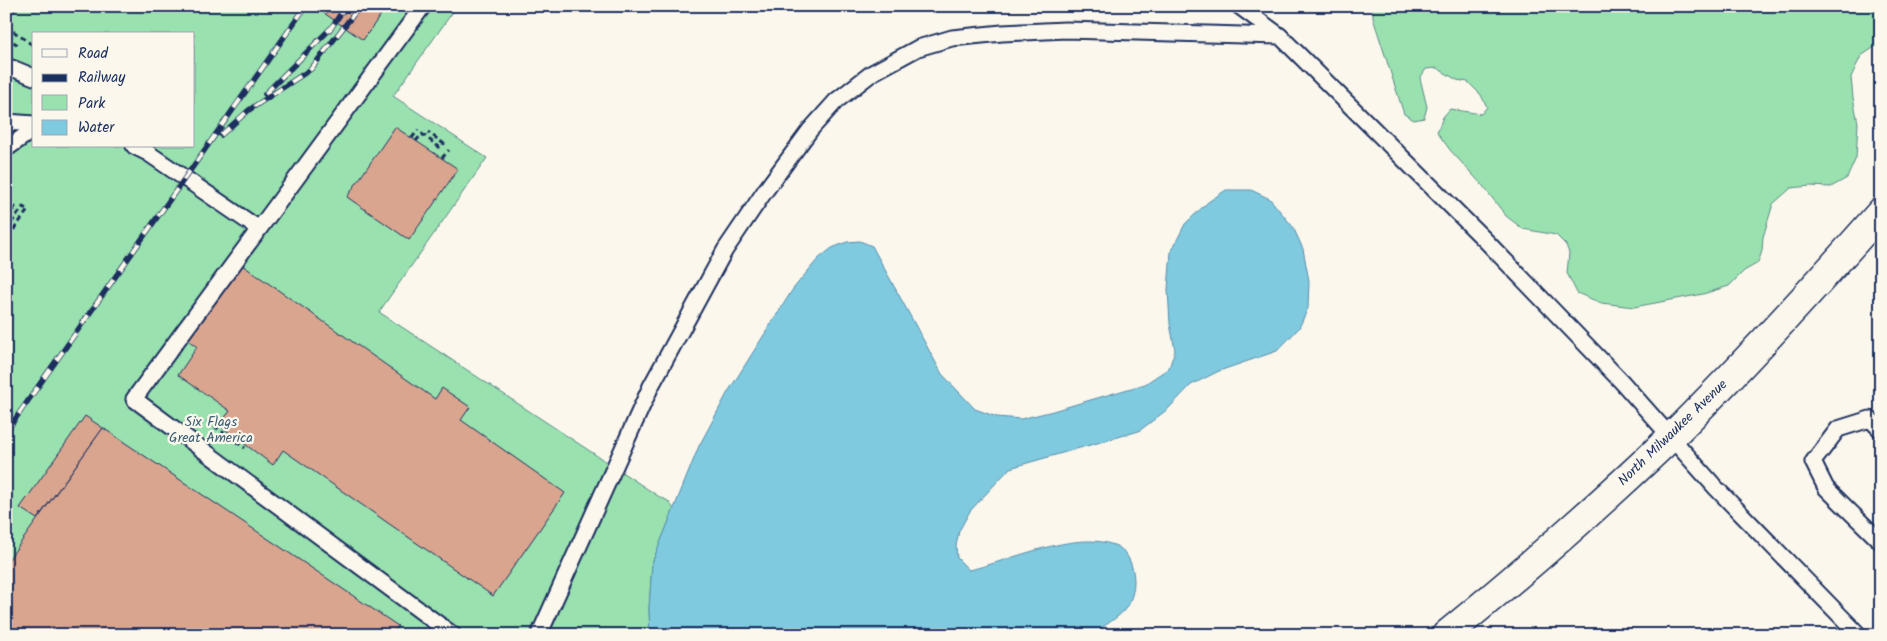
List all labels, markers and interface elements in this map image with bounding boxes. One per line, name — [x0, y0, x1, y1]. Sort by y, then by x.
legend — [32, 32, 195, 148]
text: Road — [78, 42, 109, 66]
text: Railway — [78, 66, 126, 90]
text: Park — [78, 92, 106, 116]
text: Water — [78, 116, 115, 140]
street label: North Milwaukee Avenue — [1613, 374, 1733, 491]
park label: Six Flags Great America — [169, 411, 253, 449]

